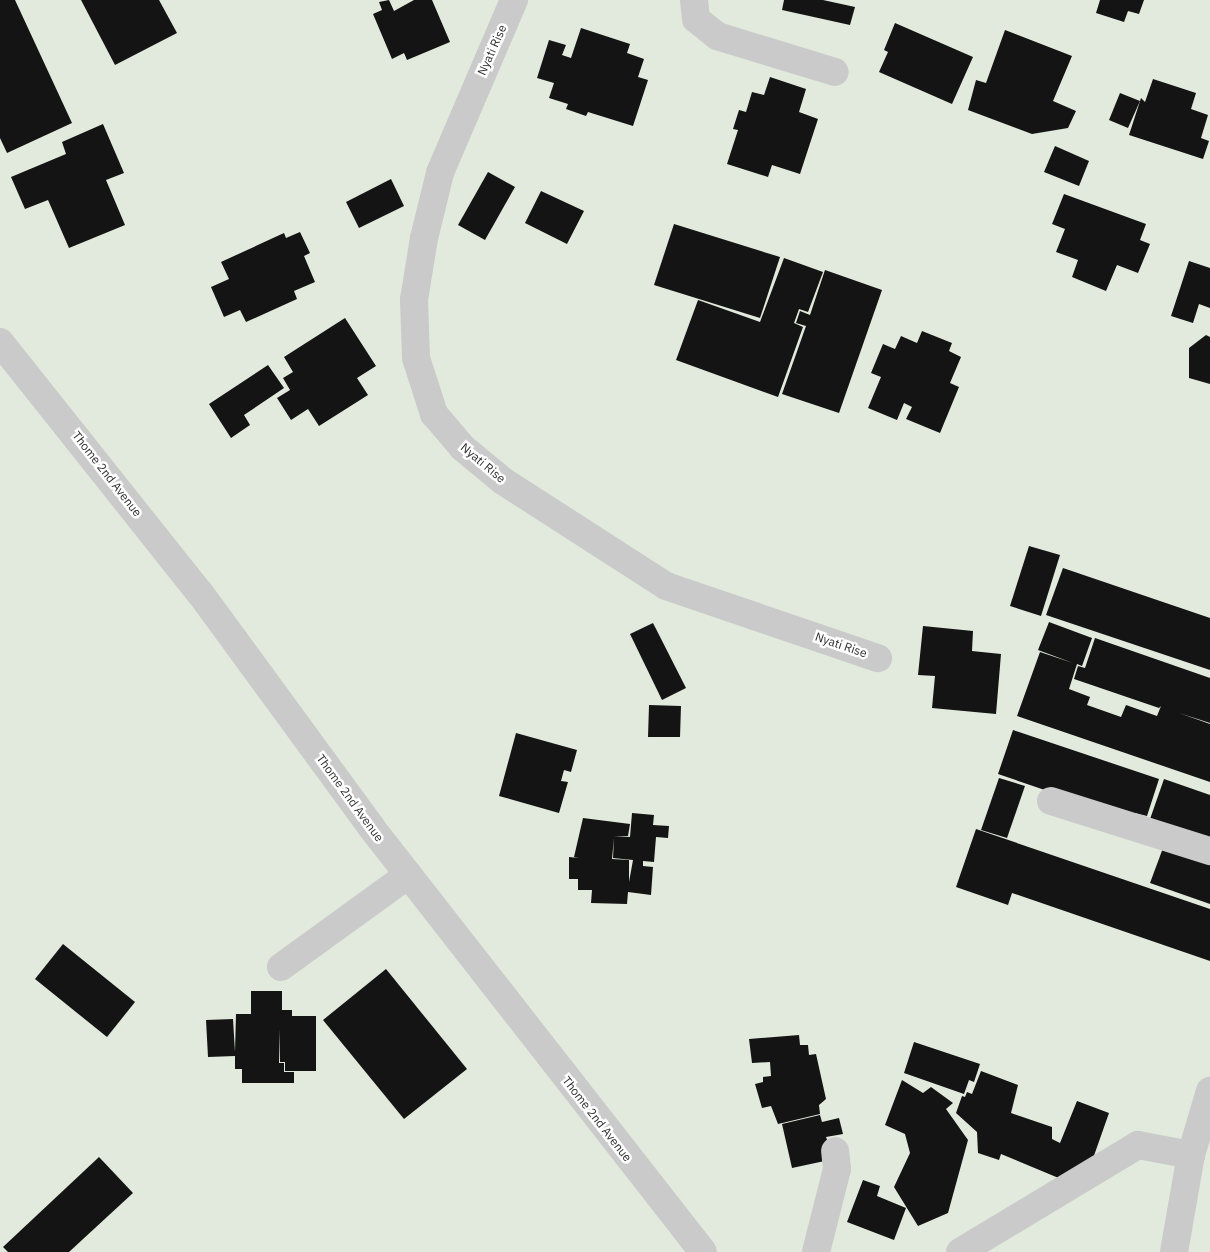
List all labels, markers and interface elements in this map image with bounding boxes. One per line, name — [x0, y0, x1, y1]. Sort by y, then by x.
street label: Nyati Rise — [474, 22, 510, 78]
street label: Thome 2nd Avenue — [69, 429, 145, 519]
street label: Nyati Rise — [458, 440, 508, 486]
street label: Nyati Rise — [813, 629, 869, 661]
street label: Thome 2nd Avenue — [314, 752, 386, 844]
street label: Thome 2nd Avenue — [559, 1074, 635, 1164]

